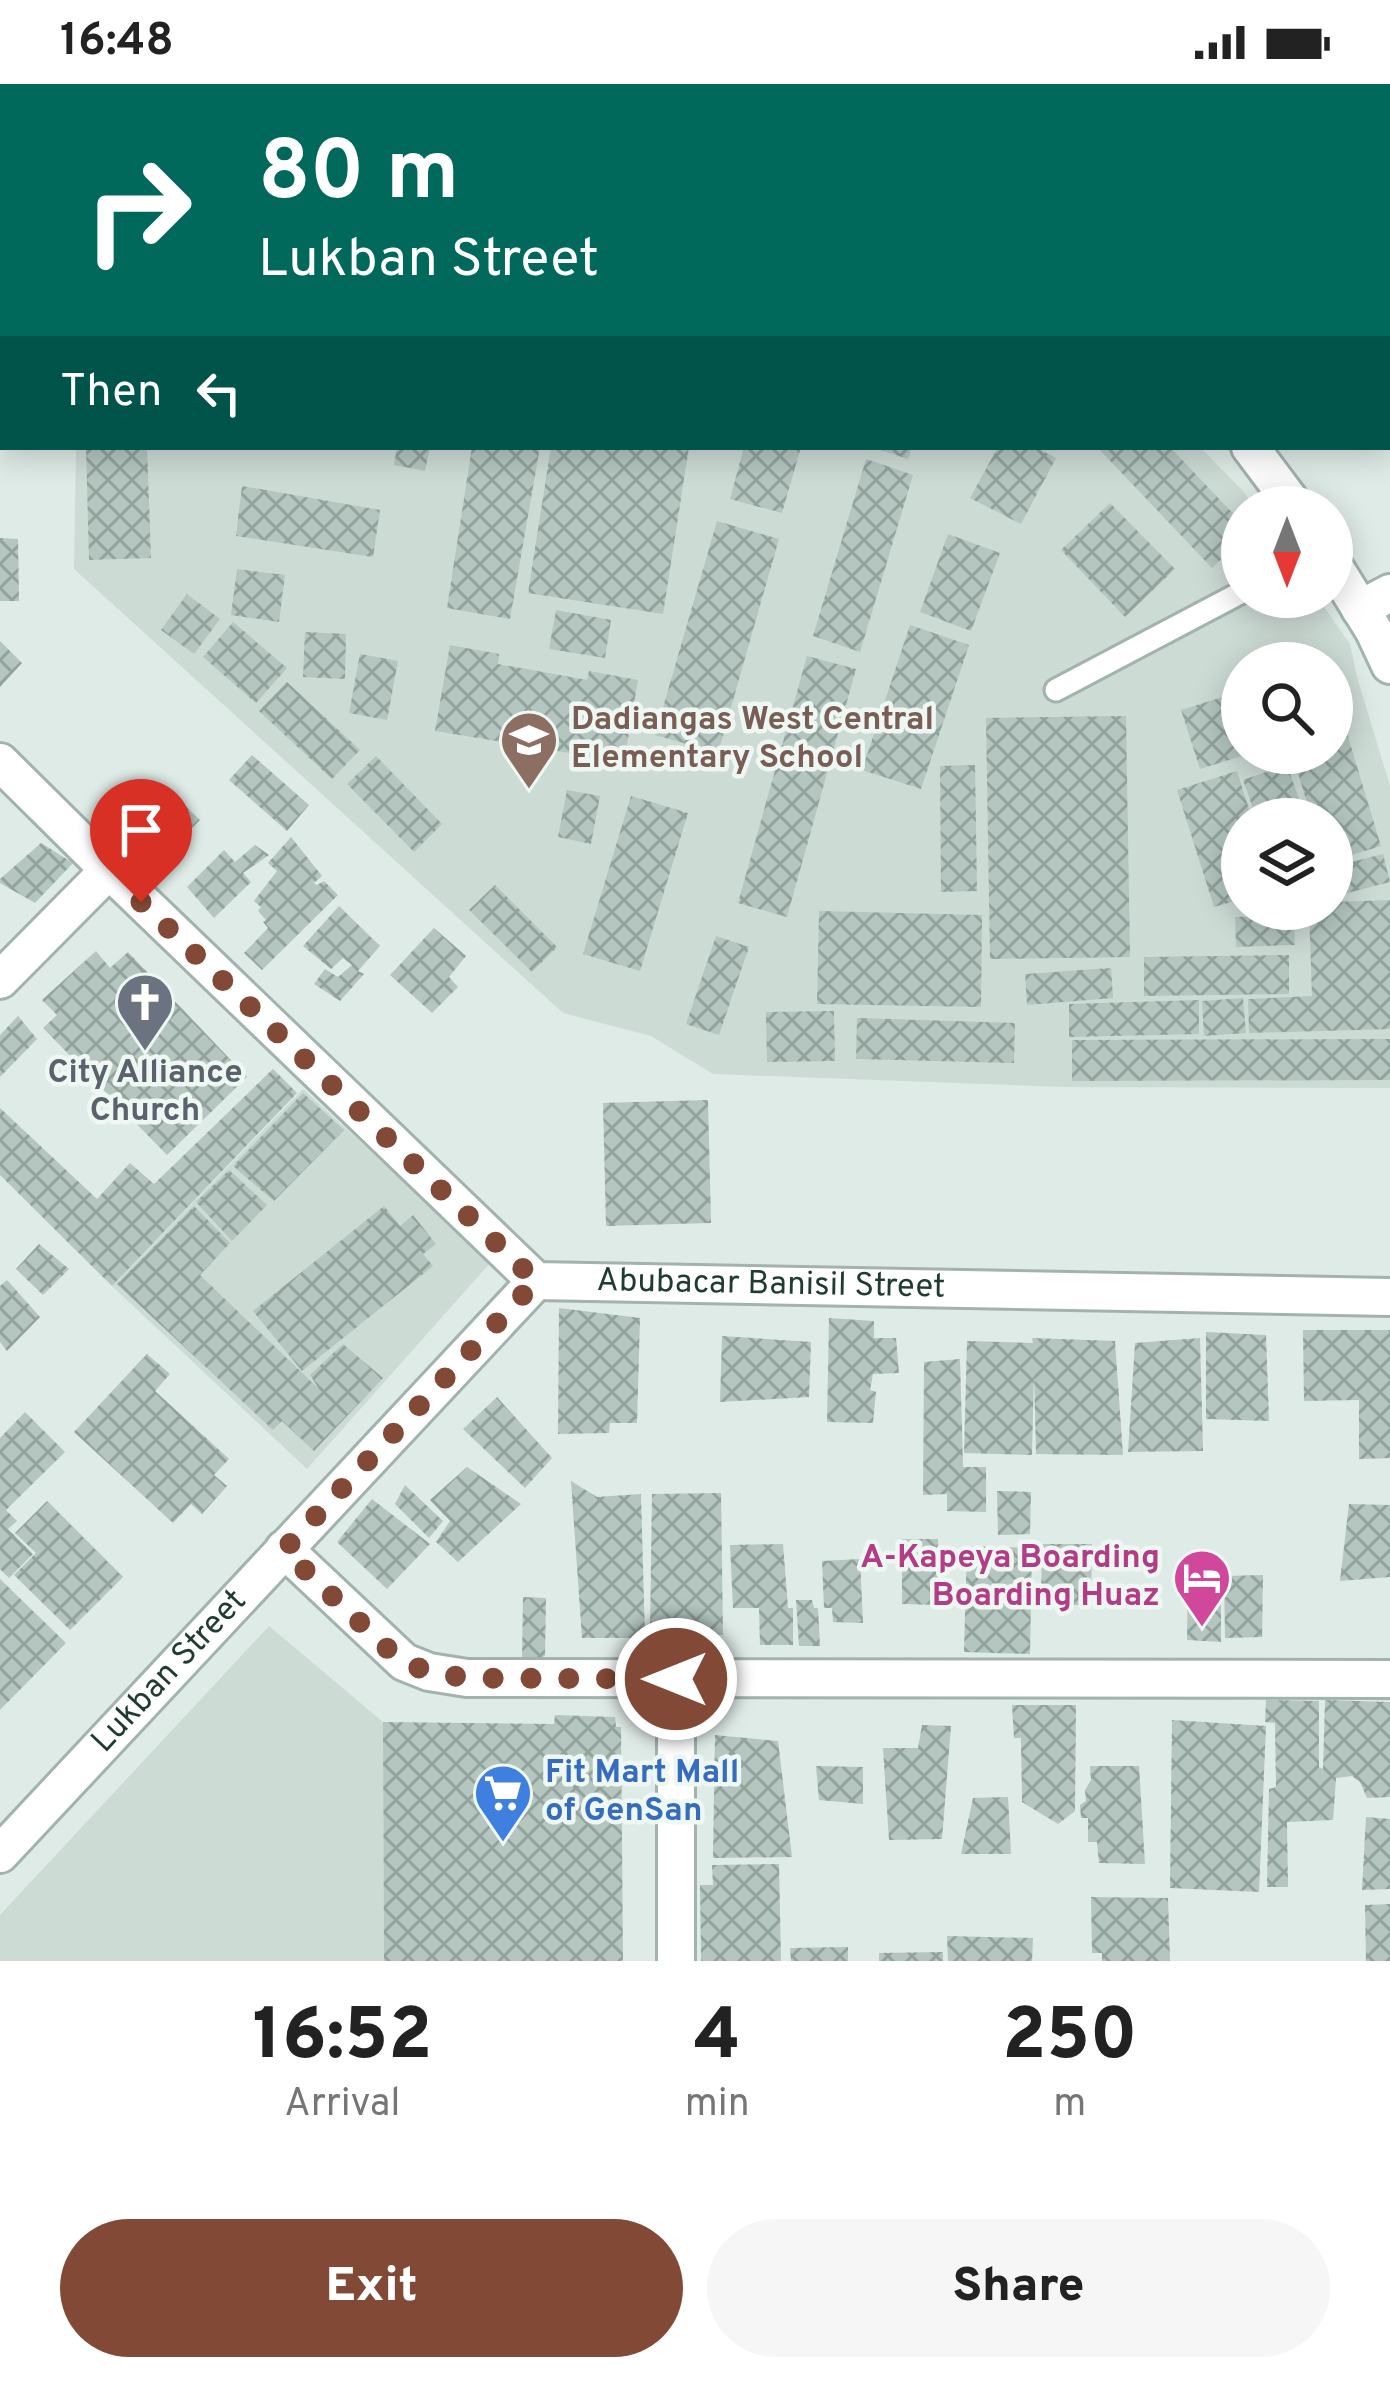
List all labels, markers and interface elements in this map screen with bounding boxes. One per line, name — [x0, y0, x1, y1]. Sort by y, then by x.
text: 16:48 — [60, 14, 174, 71]
text: 80 m — [258, 123, 459, 229]
icon: right — [60, 132, 216, 288]
text: Lukban Street — [258, 227, 599, 296]
icon: left — [186, 360, 252, 426]
text: Then — [60, 365, 162, 422]
north arrow — [1221, 486, 1353, 618]
map controls — [1221, 486, 1353, 930]
button: search — [1221, 642, 1353, 774]
place label: Dadiangas West Central Elementary School — [571, 700, 934, 780]
school or university icon: Dadiangas West Central Elementary School — [498, 709, 560, 791]
pin — [90, 779, 192, 902]
icon: arrive — [108, 797, 174, 863]
button: layers — [1221, 798, 1353, 930]
church icon: City Alliance Church — [114, 971, 176, 1053]
place label: City Alliance Church — [47, 1053, 243, 1133]
street label: Abubacar Banisil Street — [596, 1261, 946, 1310]
place label: A-Kapeya Boarding Boarding Huaz — [860, 1538, 1160, 1618]
hotel icon: A-Kapeya Boarding Boarding Huaz — [1171, 1547, 1233, 1629]
street label: Lukban Street — [83, 1582, 257, 1763]
position arrow — [613, 1616, 739, 1742]
place label: Fit Mart Mall of GenSan — [545, 1753, 739, 1833]
supermarket icon: Fit Mart Mall of GenSan — [472, 1762, 534, 1844]
text: 16:52 — [252, 1993, 432, 2085]
text: 4 — [694, 1993, 741, 2085]
text: 250 — [1002, 1993, 1138, 2085]
text: Arrival — [284, 2081, 401, 2130]
text: min — [685, 2081, 750, 2130]
text: m — [1053, 2081, 1086, 2130]
button: Exit — [60, 2219, 683, 2357]
button: Share — [707, 2219, 1330, 2357]

